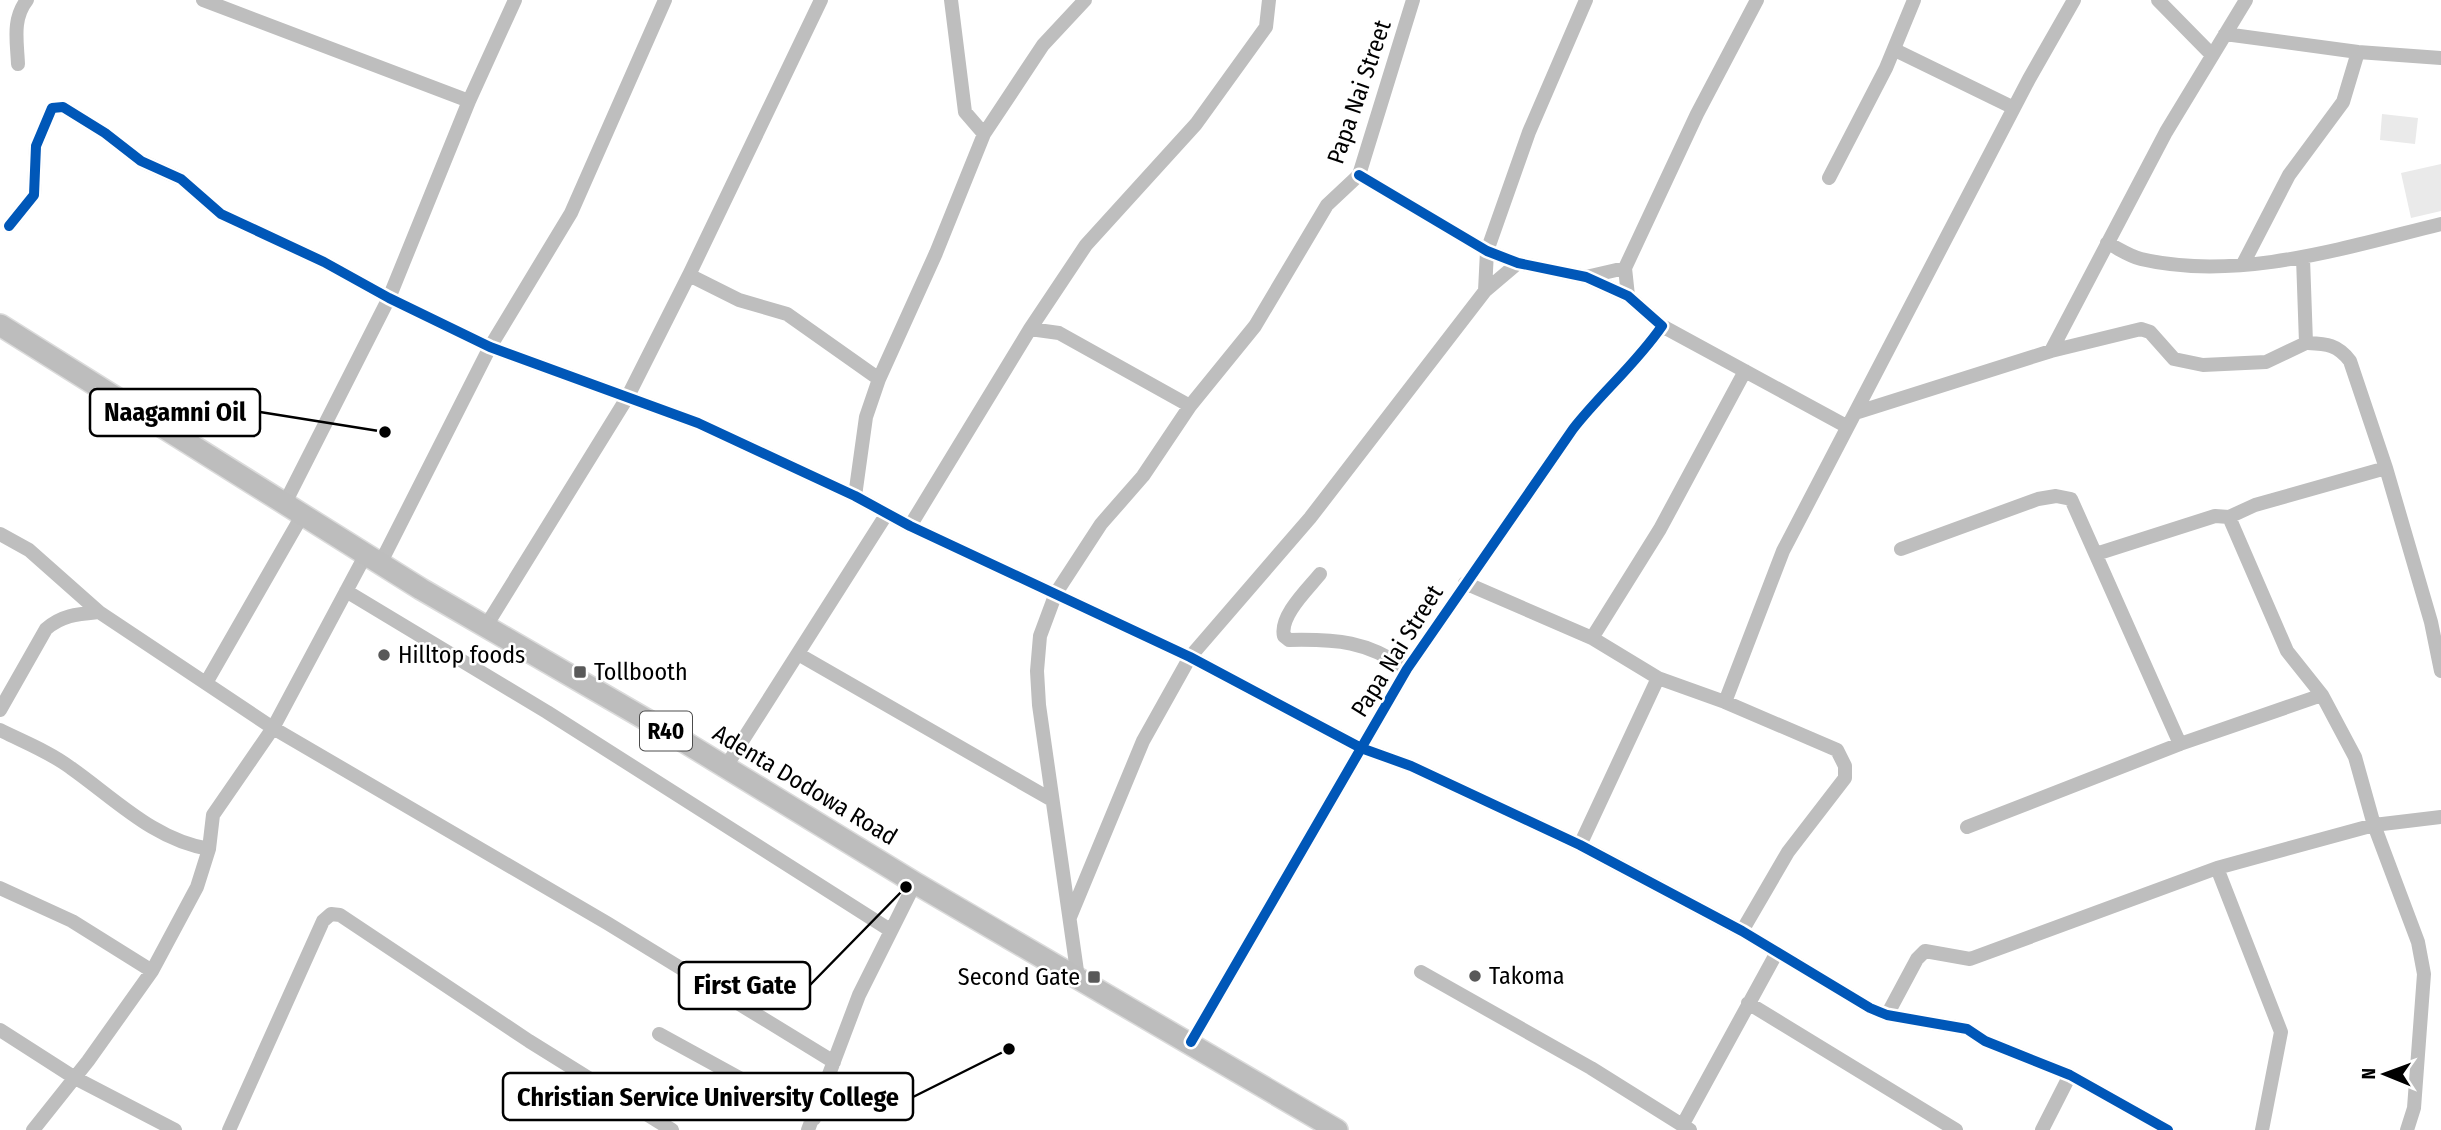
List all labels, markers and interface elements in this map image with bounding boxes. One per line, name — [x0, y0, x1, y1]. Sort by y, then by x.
street label: Papa Nai Street — [1321, 16, 1397, 168]
callout: Naagamni Oil — [90, 389, 260, 436]
text: Naagamni Oil — [104, 397, 247, 428]
street label: Papa Nai Street — [1345, 580, 1449, 722]
place label: Hilltop foods — [398, 641, 525, 669]
marker: Hilltop foods — [376, 647, 392, 663]
place label: Tollbooth — [594, 658, 688, 686]
marker: Tollbooth — [572, 664, 588, 680]
road number: R40 — [640, 712, 692, 750]
street label: Adenta Dodowa Road — [708, 719, 902, 851]
callout: First Gate — [679, 962, 810, 1009]
place label: Takoma — [1489, 962, 1564, 990]
place label: Second Gate — [958, 963, 1080, 991]
marker: Takoma — [1467, 968, 1483, 984]
marker: Second Gate — [1086, 969, 1102, 985]
text: First Gate — [694, 970, 796, 1001]
north arrow — [2350, 1039, 2420, 1109]
text: N — [2357, 1068, 2380, 1080]
callout: Christian Service University College — [503, 1073, 913, 1120]
text: Christian Service University College — [517, 1082, 899, 1113]

